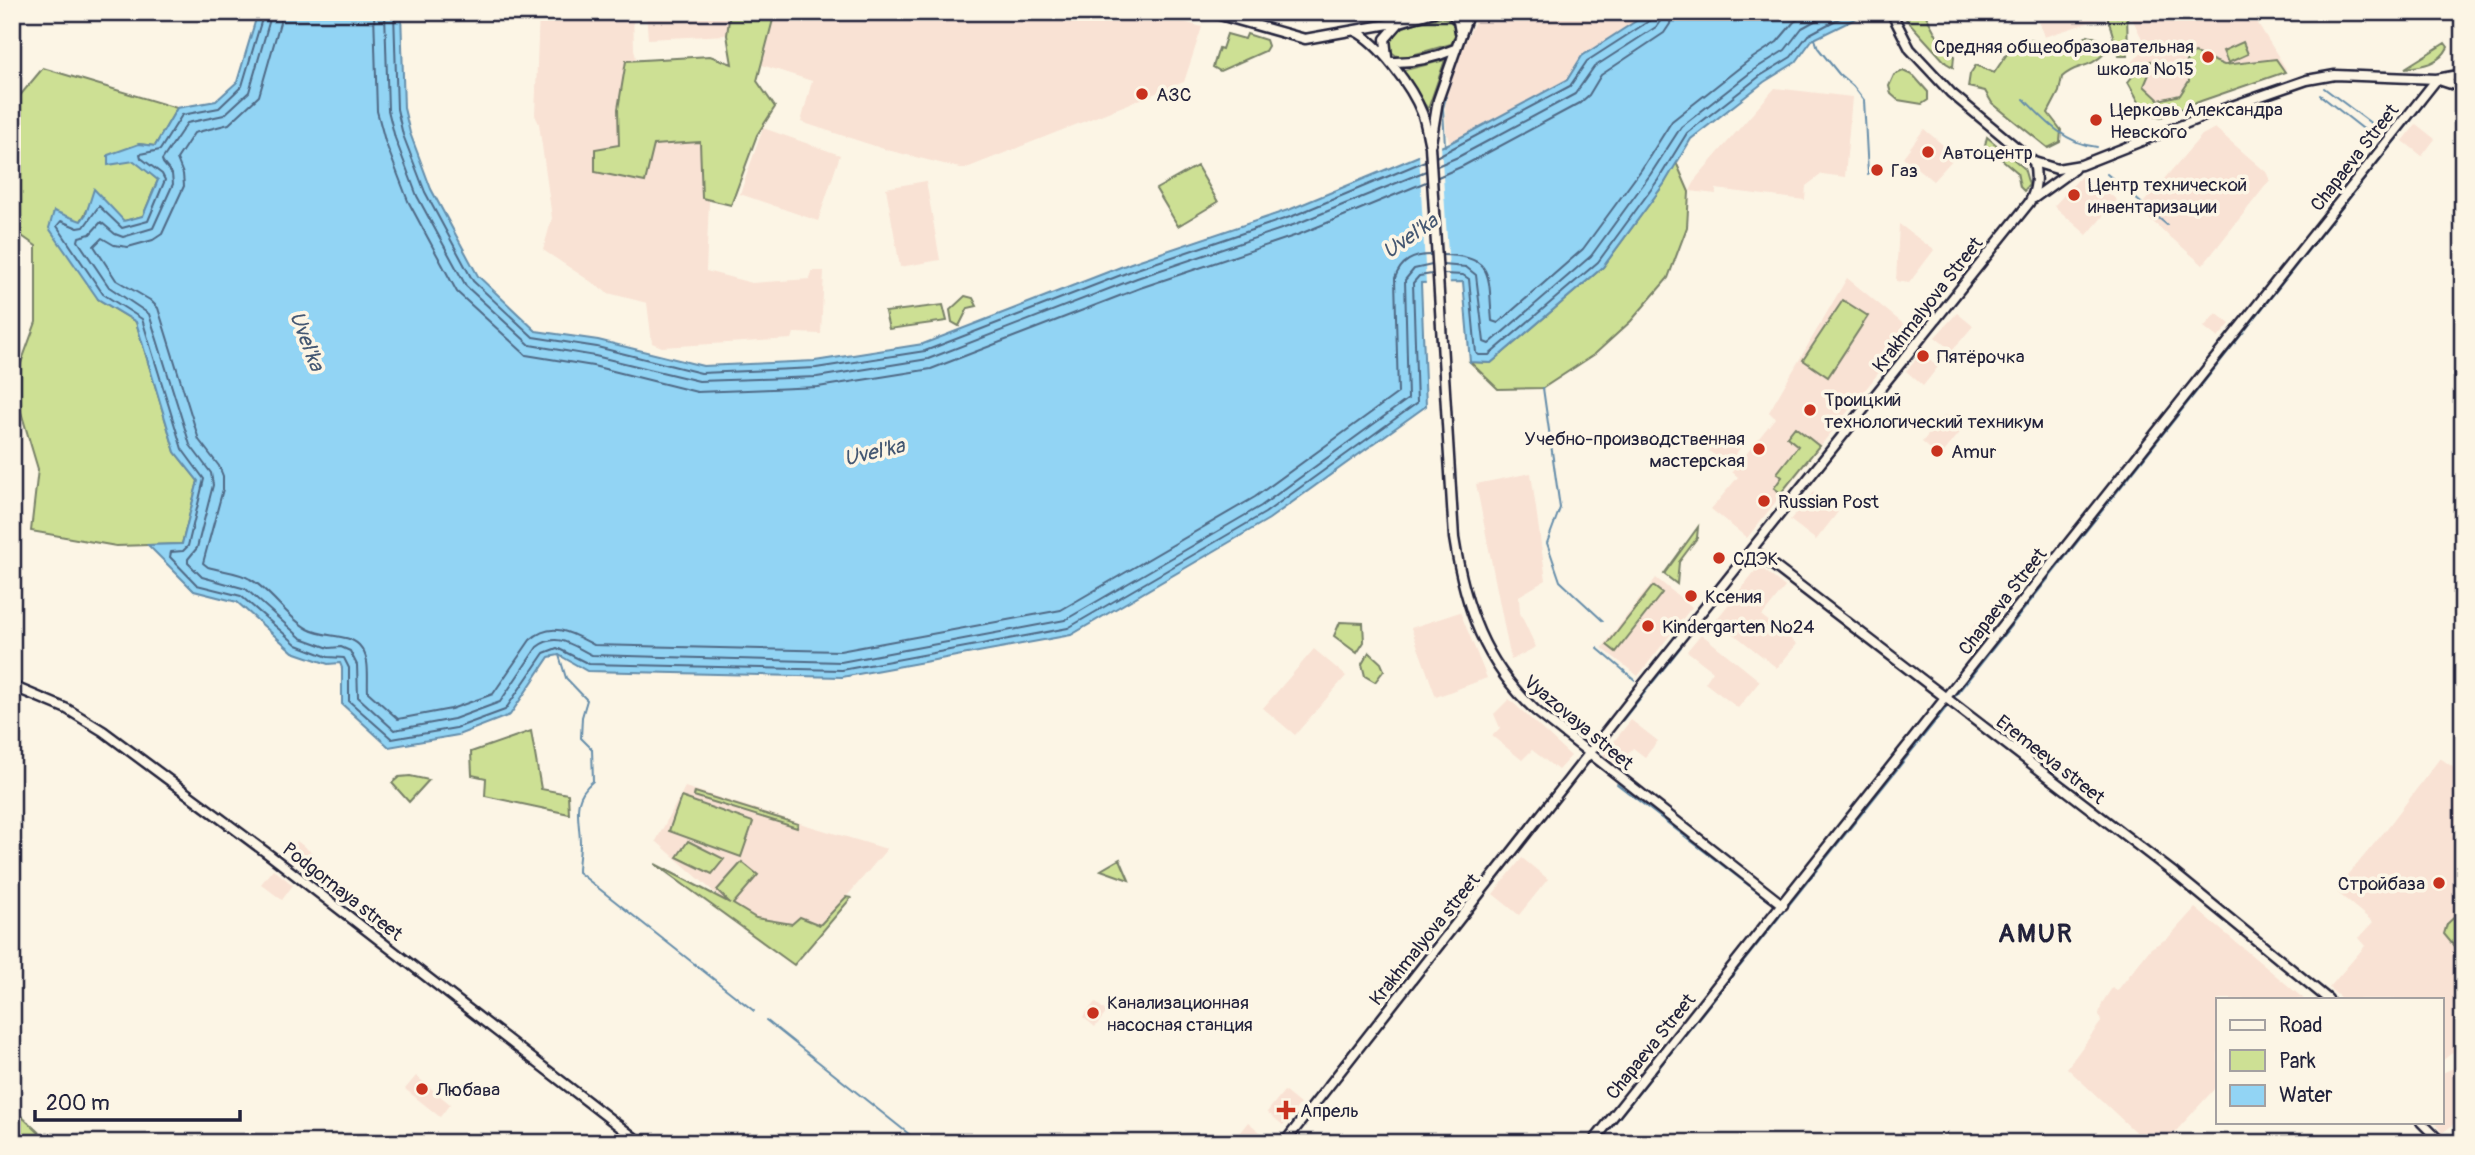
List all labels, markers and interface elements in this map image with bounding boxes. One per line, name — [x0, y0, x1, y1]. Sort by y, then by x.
place label: Средняя общеобразовательная школа №15 — [1934, 35, 2194, 81]
marker: Средняя общеобразовательная школа №15 — [2200, 49, 2216, 65]
place label: АЗС — [1156, 83, 1191, 107]
marker: АЗС — [1134, 86, 1150, 102]
place label: Церковь Александра Невского — [2110, 98, 2283, 144]
street label: Chapaeva Street — [2305, 99, 2404, 216]
marker: Церковь Александра Невского — [2088, 112, 2104, 128]
place label: Автоцентр — [1942, 141, 2033, 165]
marker: Автоцентр — [1920, 144, 1936, 160]
place label: Газ — [1891, 159, 1918, 183]
marker: Газ — [1869, 162, 1885, 178]
place label: Центр технической инвентаризации — [2088, 173, 2247, 219]
marker: Центр технической инвентаризации — [2066, 187, 2082, 203]
water label: Uvel'ka — [1377, 207, 1444, 265]
street label: Krakhmalyova Street — [1867, 232, 1988, 377]
water label: Uvel'ka — [283, 308, 331, 376]
place label: Пятёрочка — [1937, 345, 2025, 369]
marker: Пятёрочка — [1915, 348, 1931, 364]
place label: Троицкий технологический техникум — [1824, 388, 2044, 434]
marker: Троицкий технологический техникум — [1802, 402, 1818, 418]
place label: Учебно-производственная мастерская — [1524, 427, 1745, 473]
water label: Uvel'ka — [841, 432, 908, 473]
place label: Amur — [1951, 440, 1996, 464]
marker: Учебно-производственная мастерская — [1751, 441, 1767, 457]
marker: Amur — [1929, 443, 1945, 459]
place label: Russian Post — [1778, 490, 1879, 514]
marker: Russian Post — [1756, 493, 1772, 509]
street label: Chapaeva Street — [1953, 543, 2052, 660]
place label: СДЭК — [1733, 547, 1778, 571]
marker: СДЭК — [1711, 550, 1727, 566]
place label: Ксения — [1705, 585, 1762, 609]
marker: Ксения — [1683, 588, 1699, 604]
place label: Kindergarten №24 — [1662, 615, 1814, 639]
marker: Kindergarten №24 — [1640, 618, 1656, 634]
street label: Vyazovaya street — [1519, 670, 1638, 776]
street label: Eremeeva street — [1991, 710, 2110, 810]
street label: Podgornaya street — [277, 837, 408, 946]
street label: Krakhmalyova street — [1364, 869, 1486, 1010]
place label: Стройбаза — [2338, 872, 2425, 896]
marker: Стройбаза — [2431, 875, 2447, 891]
district label: AMUR — [1998, 918, 2074, 950]
street label: Chapaeva Street — [1601, 988, 1701, 1105]
place label: Канализационная насосная станция — [1107, 991, 1253, 1037]
legend — [2216, 998, 2444, 1124]
marker: Канализационная насосная станция — [1085, 1005, 1101, 1021]
text: Road — [2279, 1012, 2323, 1039]
text: Park — [2279, 1048, 2316, 1075]
scale bar — [35, 1078, 240, 1122]
place label: Любава — [435, 1078, 500, 1102]
marker: Любава — [414, 1081, 430, 1097]
text: Water — [2279, 1082, 2333, 1109]
text: 200 m — [46, 1090, 110, 1117]
place label: Апрель — [1300, 1099, 1359, 1123]
marker: Апрель — [1278, 1102, 1294, 1118]

